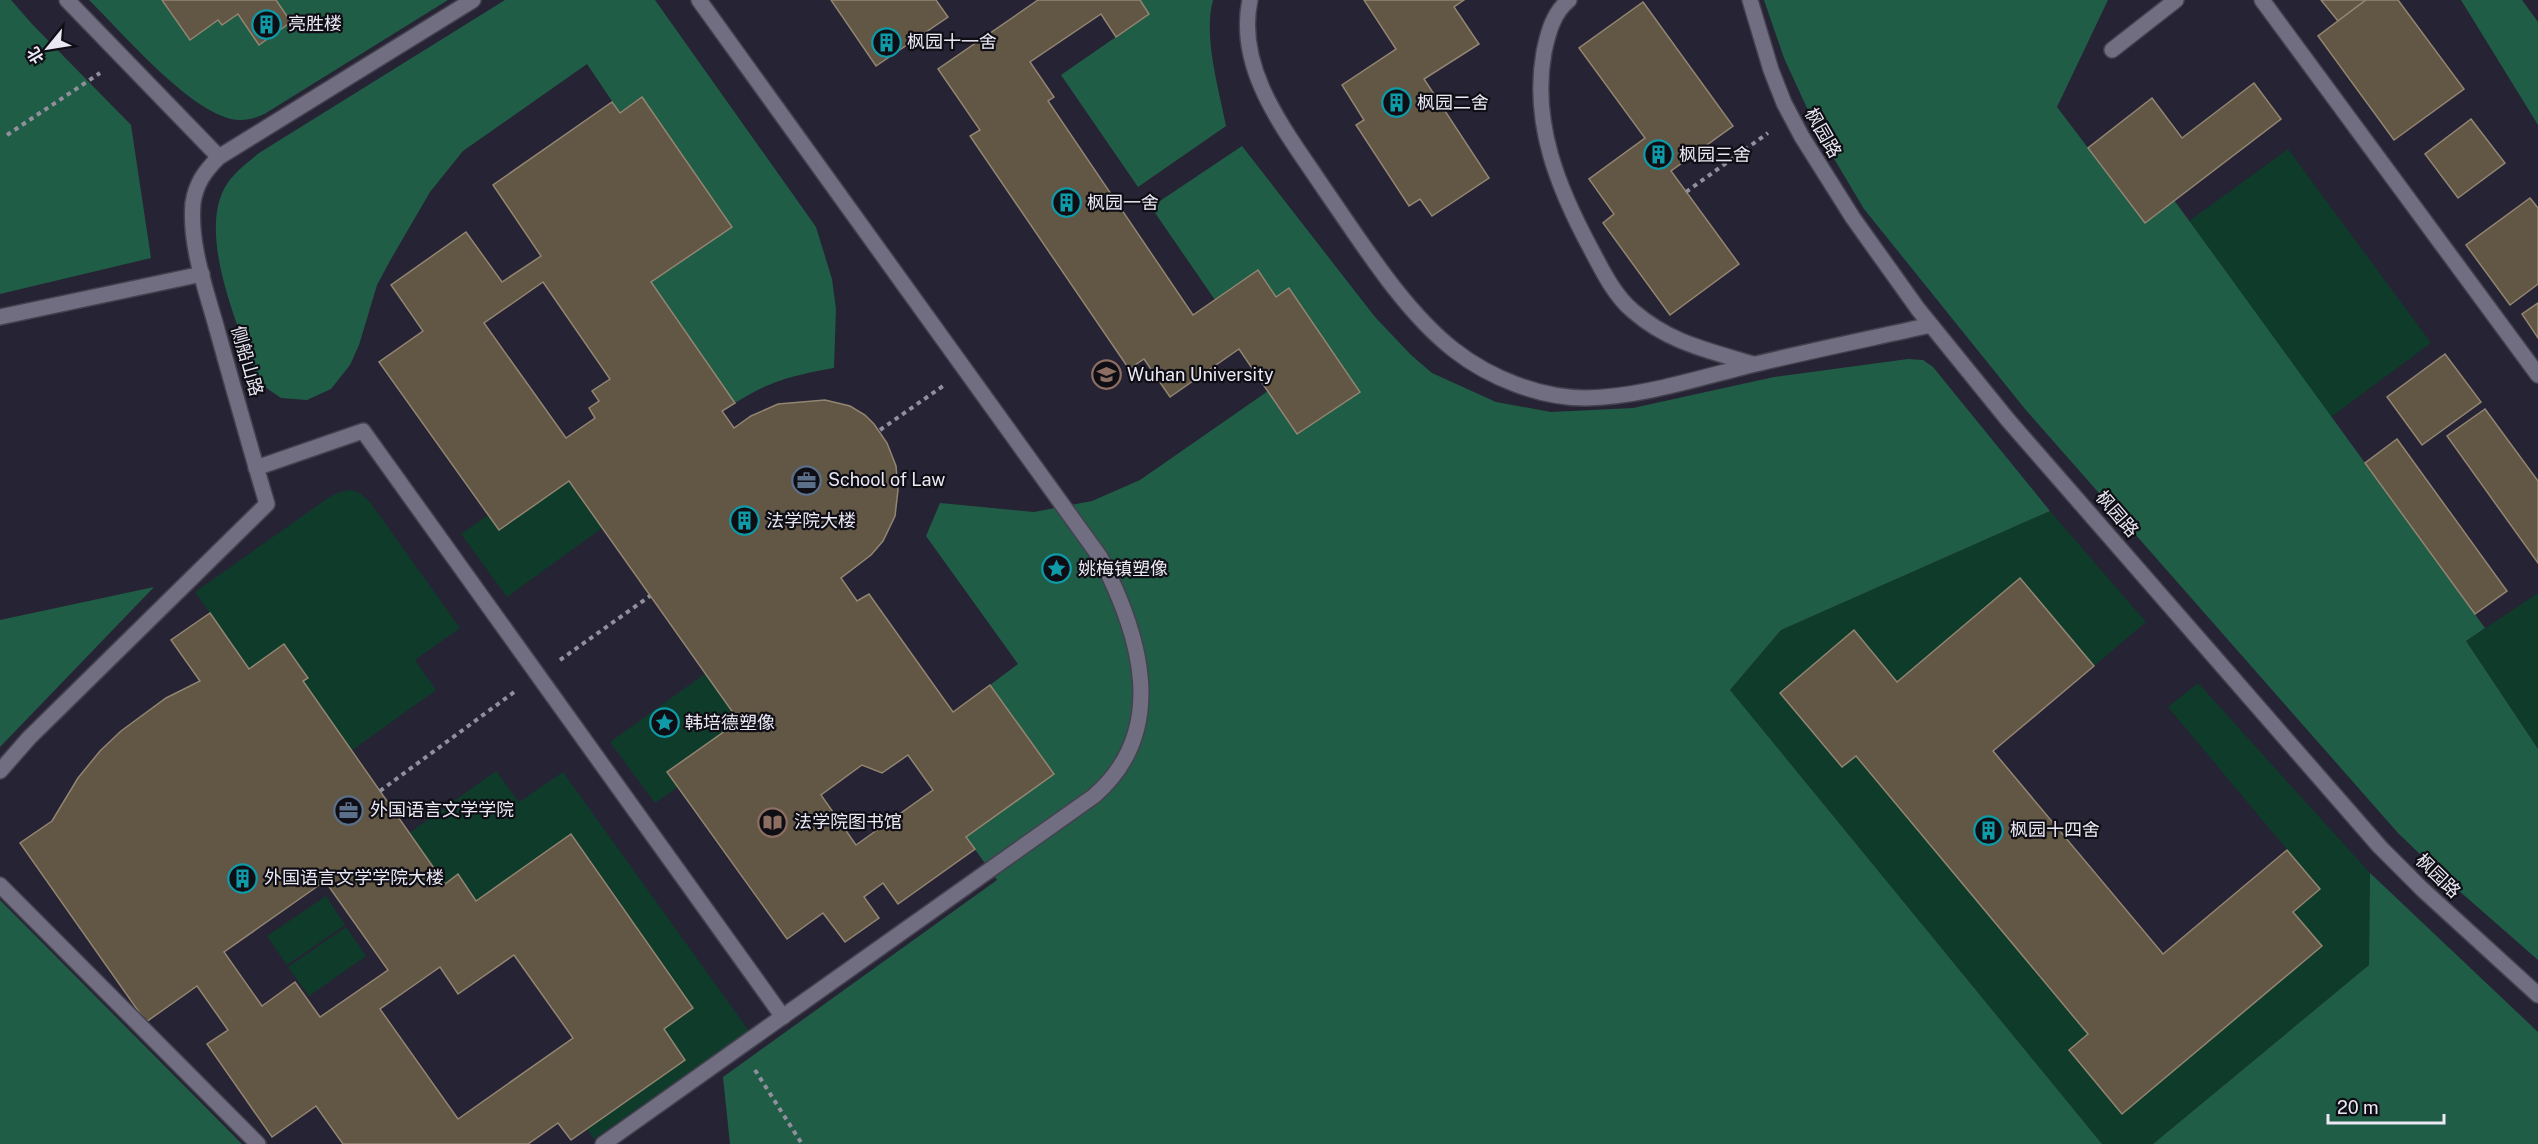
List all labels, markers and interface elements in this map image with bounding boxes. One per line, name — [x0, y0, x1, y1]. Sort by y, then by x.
building icon: 亮胜楼 — [251, 8, 283, 40]
place label: 亮胜楼 — [288, 13, 342, 34]
north arrow — [18, 18, 78, 78]
building icon: 枫园十一舍 — [870, 26, 902, 58]
place label: 枫园十一舍 — [907, 31, 997, 52]
text: 北 — [23, 44, 48, 67]
building icon: 枫园二舍 — [1380, 87, 1412, 119]
place label: 枫园二舍 — [1417, 92, 1489, 113]
street label: 枫园路 — [1801, 104, 1846, 161]
building icon: 枫园三舍 — [1642, 139, 1674, 171]
place label: 枫园三舍 — [1679, 144, 1751, 165]
building icon: 枫园一舍 — [1050, 187, 1082, 219]
place label: 枫园一舍 — [1087, 192, 1159, 213]
street label: 侧船山路 — [227, 323, 267, 398]
school or university icon: Wuhan University — [1090, 359, 1122, 391]
place label: Wuhan University — [1127, 364, 1274, 385]
office icon: School of Law — [791, 464, 823, 496]
place label: School of Law — [828, 469, 945, 490]
street label: 枫园路 — [2092, 486, 2143, 541]
building icon: 法学院大楼 — [729, 505, 761, 537]
place label: 法学院大楼 — [766, 510, 856, 531]
place icon: 姚梅镇塑像 — [1041, 553, 1073, 585]
place label: 姚梅镇塑像 — [1078, 558, 1168, 579]
place icon: 韩培德塑像 — [648, 707, 680, 739]
place label: 韩培德塑像 — [685, 712, 775, 733]
office icon: 外国语言文学学院 — [333, 794, 365, 826]
place label: 外国语言文学学院 — [370, 799, 514, 820]
library icon: 法学院图书馆 — [757, 806, 789, 838]
place label: 法学院图书馆 — [794, 811, 902, 832]
building icon: 枫园十四舍 — [1973, 814, 2005, 846]
place label: 枫园十四舍 — [2010, 819, 2100, 840]
street label: 枫园路 — [2412, 849, 2465, 902]
building icon: 外国语言文学学院大楼 — [227, 862, 259, 894]
place label: 外国语言文学学院大楼 — [264, 867, 444, 888]
scale bar — [2328, 1087, 2444, 1125]
text: 20 m — [2337, 1097, 2379, 1118]

